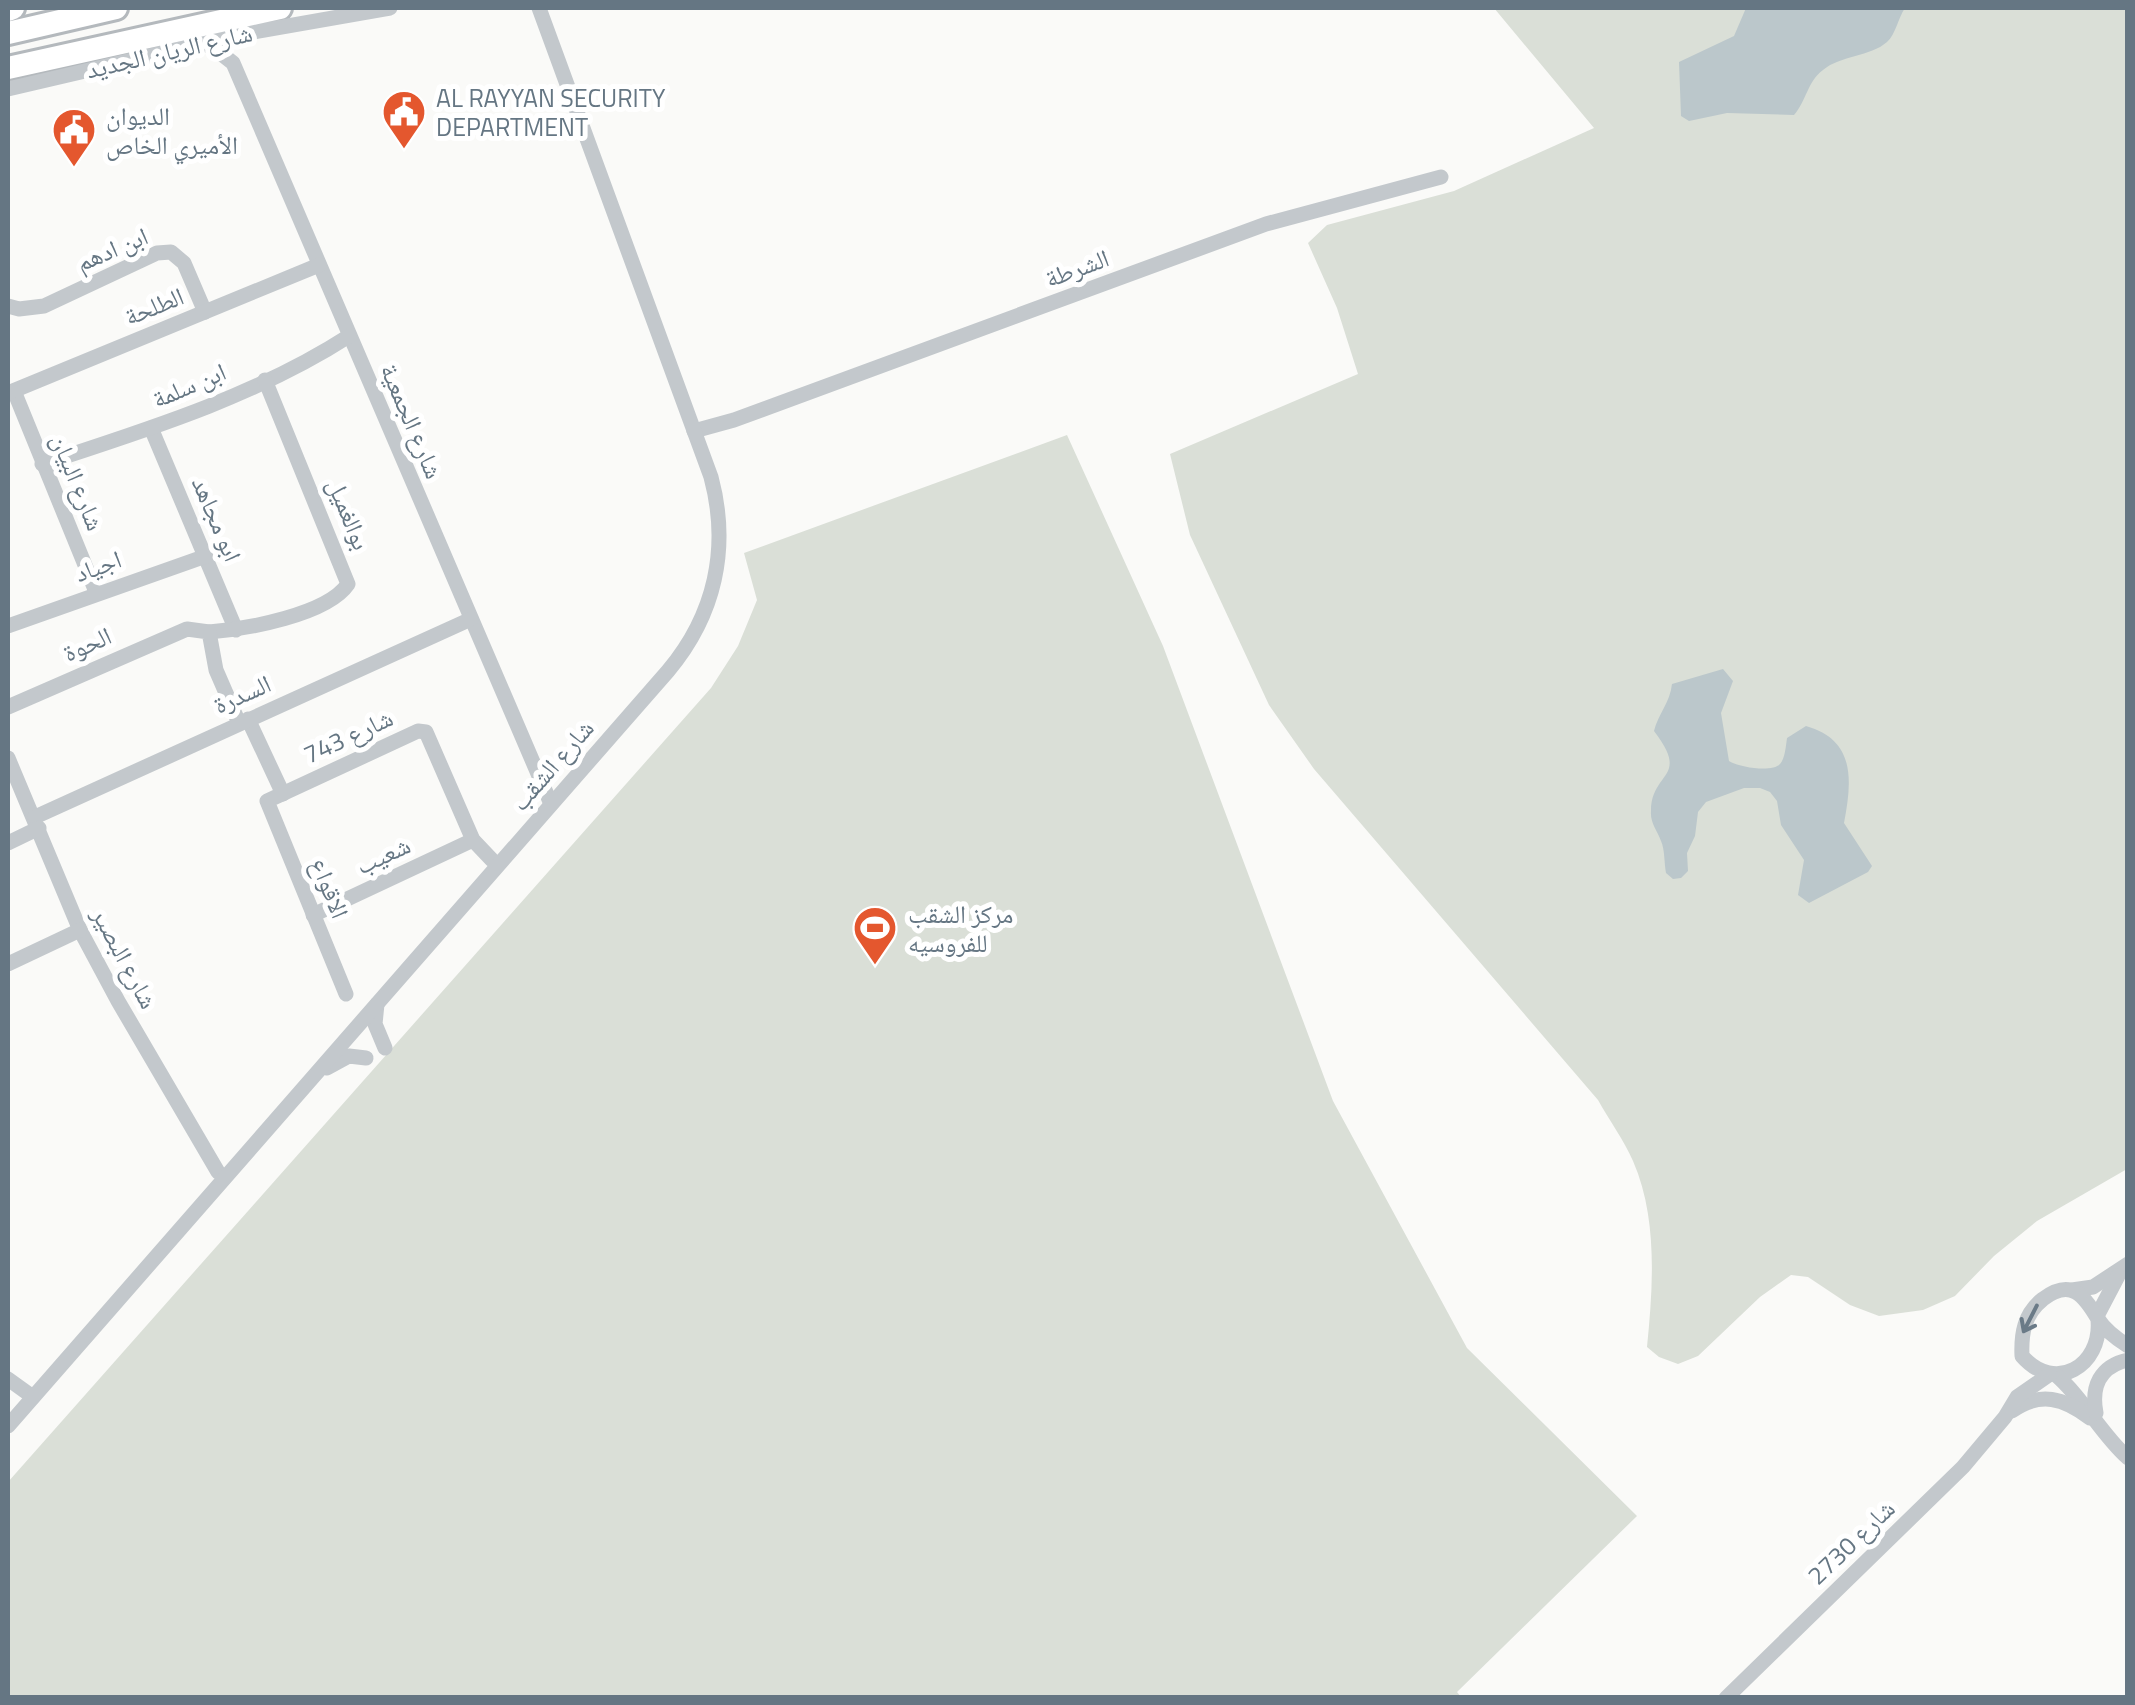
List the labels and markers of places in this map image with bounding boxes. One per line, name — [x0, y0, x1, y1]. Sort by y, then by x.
place label: AL RAYYAN SECURITY DEPARTMENT — [436, 79, 666, 146]
public building icon: AL RAYYAN SECURITY DEPARTMENT — [381, 89, 427, 150]
place label: الديوان الأميري الخاص — [106, 97, 238, 165]
public building icon: الديوان الأميري الخاص — [51, 107, 97, 168]
place label: مركز الشقب للفروسيه — [908, 895, 1013, 962]
sports icon: مركز الشقب للفروسيه — [852, 905, 898, 966]

